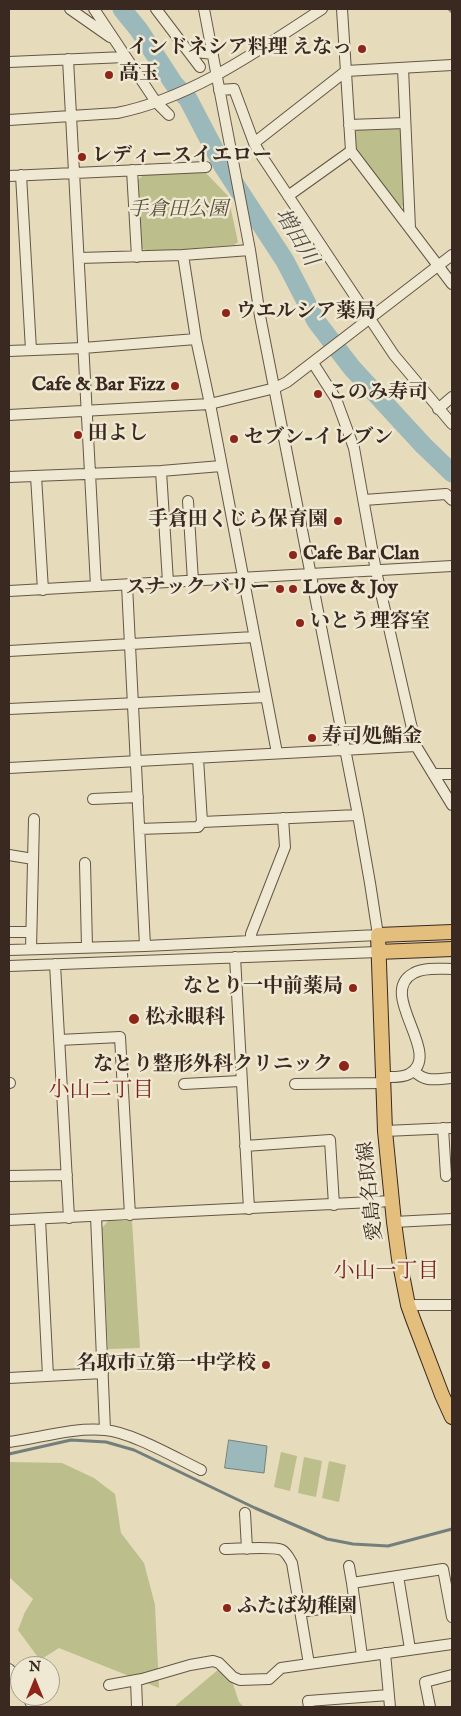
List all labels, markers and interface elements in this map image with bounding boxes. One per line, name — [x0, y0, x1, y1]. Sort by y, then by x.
place label: インドネシア料理 えなっ — [128, 37, 352, 61]
marker: インドネシア料理 えなっ — [356, 43, 368, 55]
place label: 高玉 — [119, 63, 159, 87]
marker: 高玉 — [103, 69, 115, 81]
place label: レディースイエロー — [92, 145, 272, 169]
marker: レディースイエロー — [76, 151, 88, 163]
park label: 手倉田公園 — [128, 199, 228, 223]
water label: 増田川 — [268, 205, 322, 271]
place label: ウエルシア薬局 — [236, 301, 376, 325]
marker: ウエルシア薬局 — [220, 307, 232, 319]
place label: Cafe & Bar Fizz — [32, 374, 165, 398]
marker: Cafe & Bar Fizz — [169, 380, 181, 392]
place label: このみ寿司 — [328, 382, 428, 406]
marker: このみ寿司 — [312, 388, 324, 400]
place label: 田よし — [88, 423, 148, 447]
place label: セブン-イレブン — [244, 427, 393, 451]
marker: 田よし — [72, 429, 84, 441]
marker: セブン-イレブン — [228, 433, 240, 445]
place label: 手倉田くじら保育園 — [148, 509, 328, 533]
marker: 手倉田くじら保育園 — [332, 515, 344, 527]
place label: Cafe Bar Clan — [303, 543, 419, 567]
marker: Cafe Bar Clan — [287, 549, 299, 561]
place label: スナック バリー — [126, 577, 270, 601]
place label: Love & Joy — [303, 577, 398, 601]
marker: スナック バリー — [274, 583, 286, 595]
marker: Love & Joy — [287, 583, 299, 595]
place label: いとう理容室 — [310, 611, 430, 635]
marker: いとう理容室 — [294, 617, 306, 629]
place label: 寿司処鮨金 — [322, 726, 422, 750]
marker: 寿司処鮨金 — [306, 732, 318, 744]
place label: なとり一中前薬局 — [183, 976, 343, 1000]
marker: なとり一中前薬局 — [347, 982, 359, 994]
place label: 松永眼科 — [145, 1007, 225, 1031]
marker: 松永眼科 — [127, 1012, 141, 1026]
place label: なとり整形外科クリニック — [93, 1054, 333, 1078]
marker: なとり整形外科クリニック — [337, 1059, 351, 1073]
district label: 小山二丁目 — [49, 1079, 153, 1105]
street label: 愛島名取線 — [355, 1140, 389, 1242]
district label: 小山一丁目 — [334, 1260, 438, 1286]
place label: 名取市立第一中学校 — [76, 1353, 256, 1377]
marker: 名取市立第一中学校 — [260, 1359, 272, 1371]
place label: ふたば幼稚園 — [237, 1596, 357, 1620]
marker: ふたば幼稚園 — [221, 1602, 233, 1614]
north arrow — [10, 1656, 60, 1706]
text: N — [29, 1658, 41, 1676]

